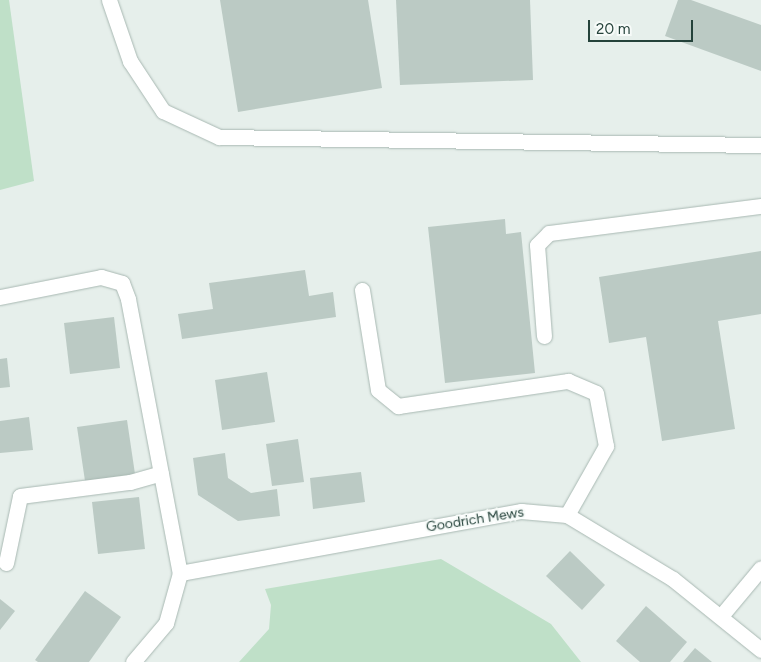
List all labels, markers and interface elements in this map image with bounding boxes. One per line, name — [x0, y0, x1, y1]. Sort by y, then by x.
scale bar — [591, 10, 696, 42]
text: 20 m — [596, 20, 630, 38]
street label: Goodrich Mews — [425, 504, 525, 536]

